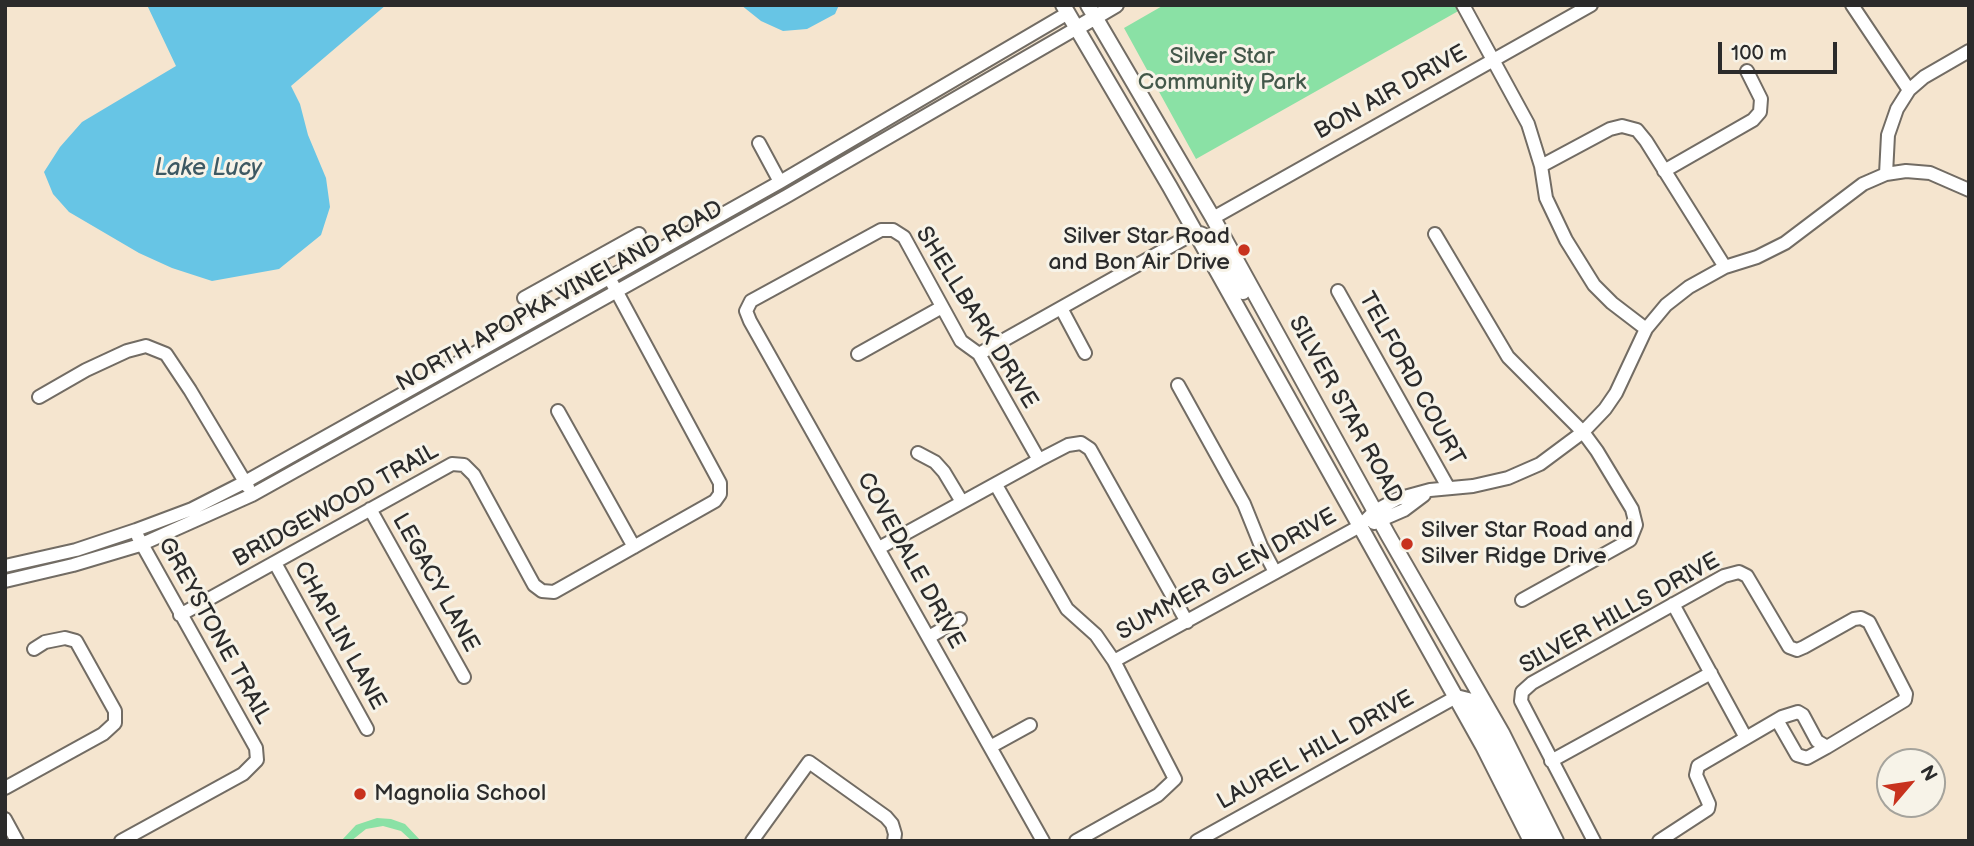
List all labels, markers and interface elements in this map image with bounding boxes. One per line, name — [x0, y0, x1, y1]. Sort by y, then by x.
scale bar — [1722, 28, 1841, 72]
street label: BON AIR DRIVE — [1310, 40, 1472, 146]
text: 100 m — [1731, 41, 1787, 66]
park label: Silver Star Community Park — [1138, 43, 1306, 97]
water label: Lake Lucy — [154, 155, 262, 183]
street label: NORTH APOPKA VINELAND ROAD — [392, 195, 728, 399]
street label: SHELLBARK DRIVE — [909, 222, 1043, 414]
place label: Silver Star Road and Bon Air Drive — [1049, 223, 1230, 277]
marker: Silver Star Road and Bon Air Drive — [1236, 242, 1252, 258]
street label: TELFORD COURT — [1352, 288, 1470, 470]
street label: SILVER STAR ROAD — [1282, 312, 1408, 508]
street label: BRIDGEWOOD TRAIL — [228, 438, 444, 574]
street label: COVEDALE DRIVE — [850, 468, 970, 654]
street label: SUMMER GLEN DRIVE — [1112, 503, 1342, 647]
street label: LEGACY LANE — [386, 509, 484, 657]
place label: Silver Star Road and Silver Ridge Drive — [1421, 517, 1633, 571]
street label: GREYSTONE TRAIL — [151, 533, 277, 729]
marker: Silver Star Road and Silver Ridge Drive — [1399, 536, 1415, 552]
street label: SILVER HILLS DRIVE — [1515, 548, 1725, 680]
street label: CHAPLIN LANE — [287, 557, 391, 715]
street label: LAUREL HILL DRIVE — [1213, 685, 1419, 817]
north arrow — [1876, 748, 1946, 818]
text: N — [1915, 762, 1942, 785]
place label: Magnolia School — [374, 780, 546, 808]
marker: Magnolia School — [352, 786, 368, 802]

